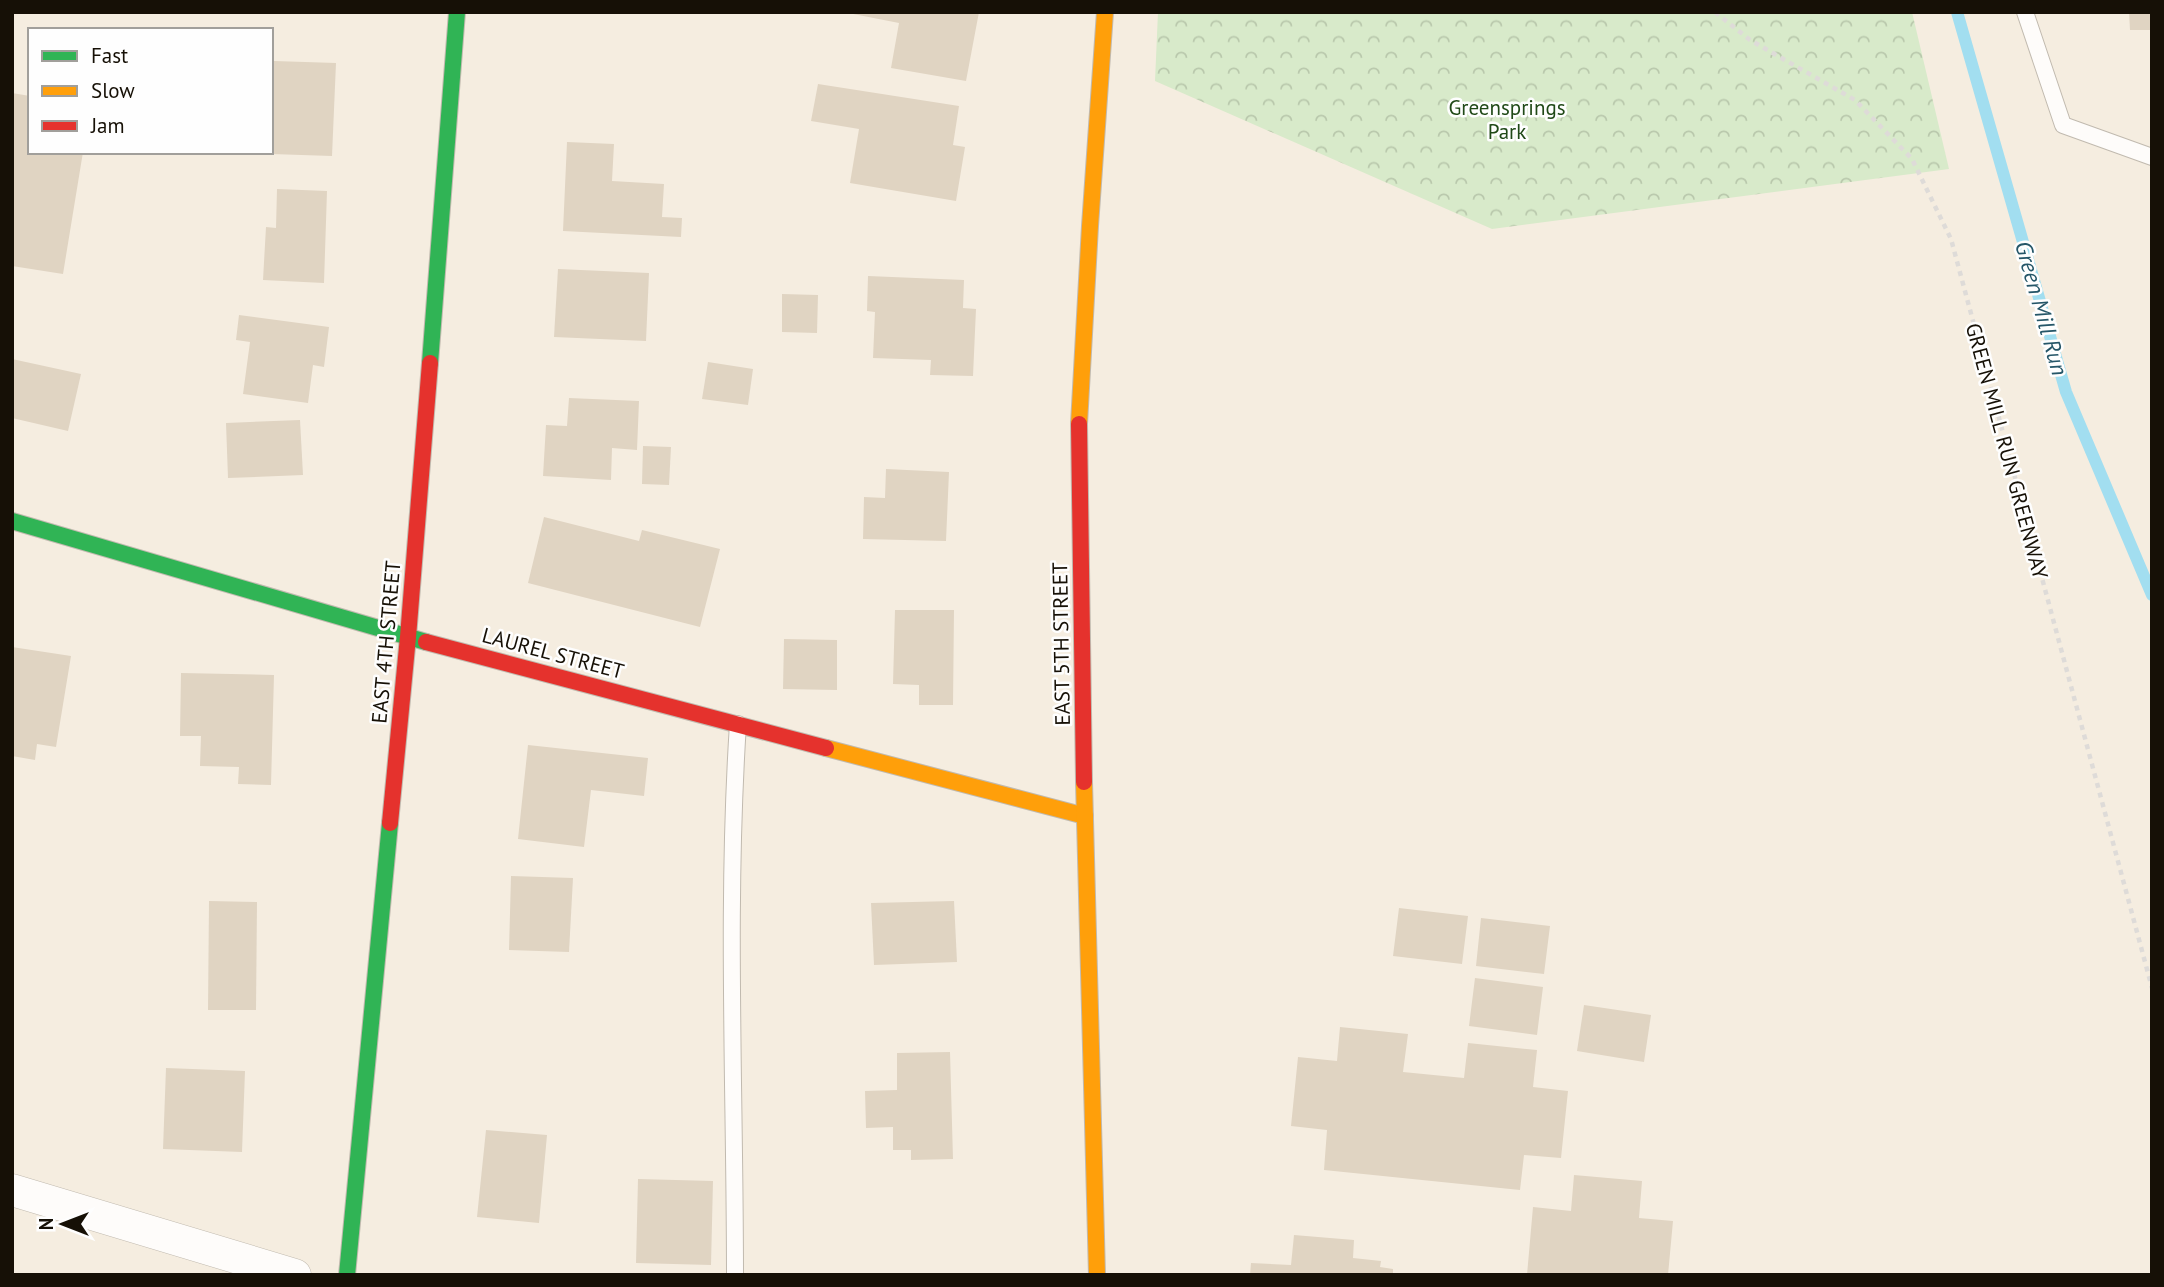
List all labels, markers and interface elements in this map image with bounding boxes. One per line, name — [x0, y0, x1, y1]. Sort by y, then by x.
legend — [28, 28, 273, 154]
text: Fast — [91, 42, 128, 69]
text: Slow — [91, 77, 135, 104]
park label: Greensprings Park — [1448, 94, 1566, 145]
text: Jam — [90, 112, 125, 139]
water label: Green Mill Run — [2009, 237, 2075, 379]
street label: GREEN MILL RUN GREENWAY — [1960, 320, 2054, 582]
street label: EAST 4TH STREET — [365, 559, 407, 725]
street label: EAST 5TH STREET — [1046, 562, 1076, 726]
street label: LAUREL STREET — [479, 621, 627, 685]
north arrow — [28, 1189, 98, 1259]
text: N — [34, 1218, 58, 1230]

